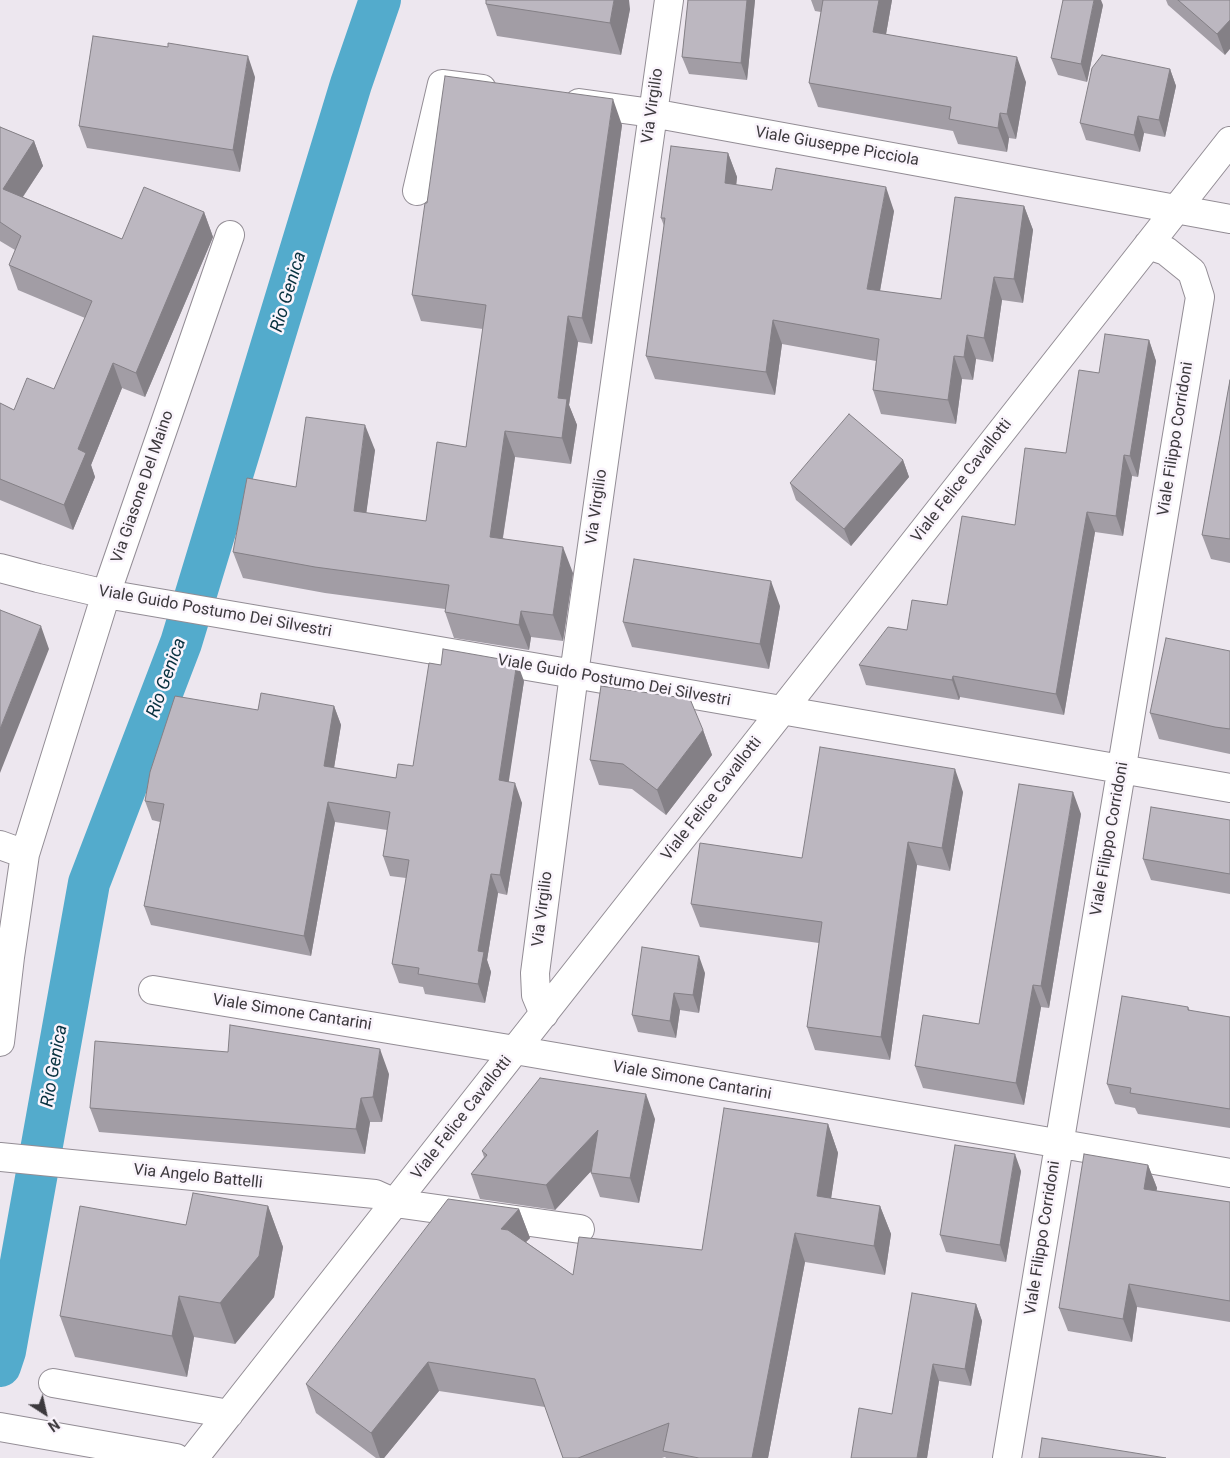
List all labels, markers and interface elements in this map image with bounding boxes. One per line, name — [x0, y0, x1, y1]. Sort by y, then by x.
street label: Via Virgilio — [638, 67, 668, 145]
street label: Viale Giuseppe Picciola — [753, 123, 921, 171]
water label: Rio Genica — [267, 249, 311, 335]
street label: Viale Filippo Corridoni — [1154, 361, 1198, 517]
street label: Via Giasone Del Maino — [108, 408, 178, 566]
street label: Viale Felice Cavallotti — [908, 415, 1016, 547]
street label: Via Virgilio — [582, 468, 612, 546]
street label: Viale Guido Postumo Dei Silvestri — [97, 582, 333, 642]
water label: Rio Genica — [143, 635, 191, 721]
street label: Viale Guido Postumo Dei Silvestri — [496, 651, 732, 711]
street label: Viale Felice Cavallotti — [658, 733, 766, 865]
street label: Viale Filippo Corridoni — [1087, 761, 1133, 917]
street label: Via Virgilio — [529, 870, 557, 948]
street label: Viale Simone Cantarini — [211, 991, 373, 1035]
water label: Rio Genica — [37, 1023, 73, 1109]
street label: Viale Felice Cavallotti — [408, 1052, 516, 1184]
street label: Viale Simone Cantarini — [611, 1058, 773, 1104]
street label: Viale Filippo Corridoni — [1021, 1160, 1065, 1316]
street label: Via Angelo Battelli — [132, 1161, 264, 1193]
north arrow — [20, 1388, 70, 1438]
text: N — [45, 1416, 62, 1435]

